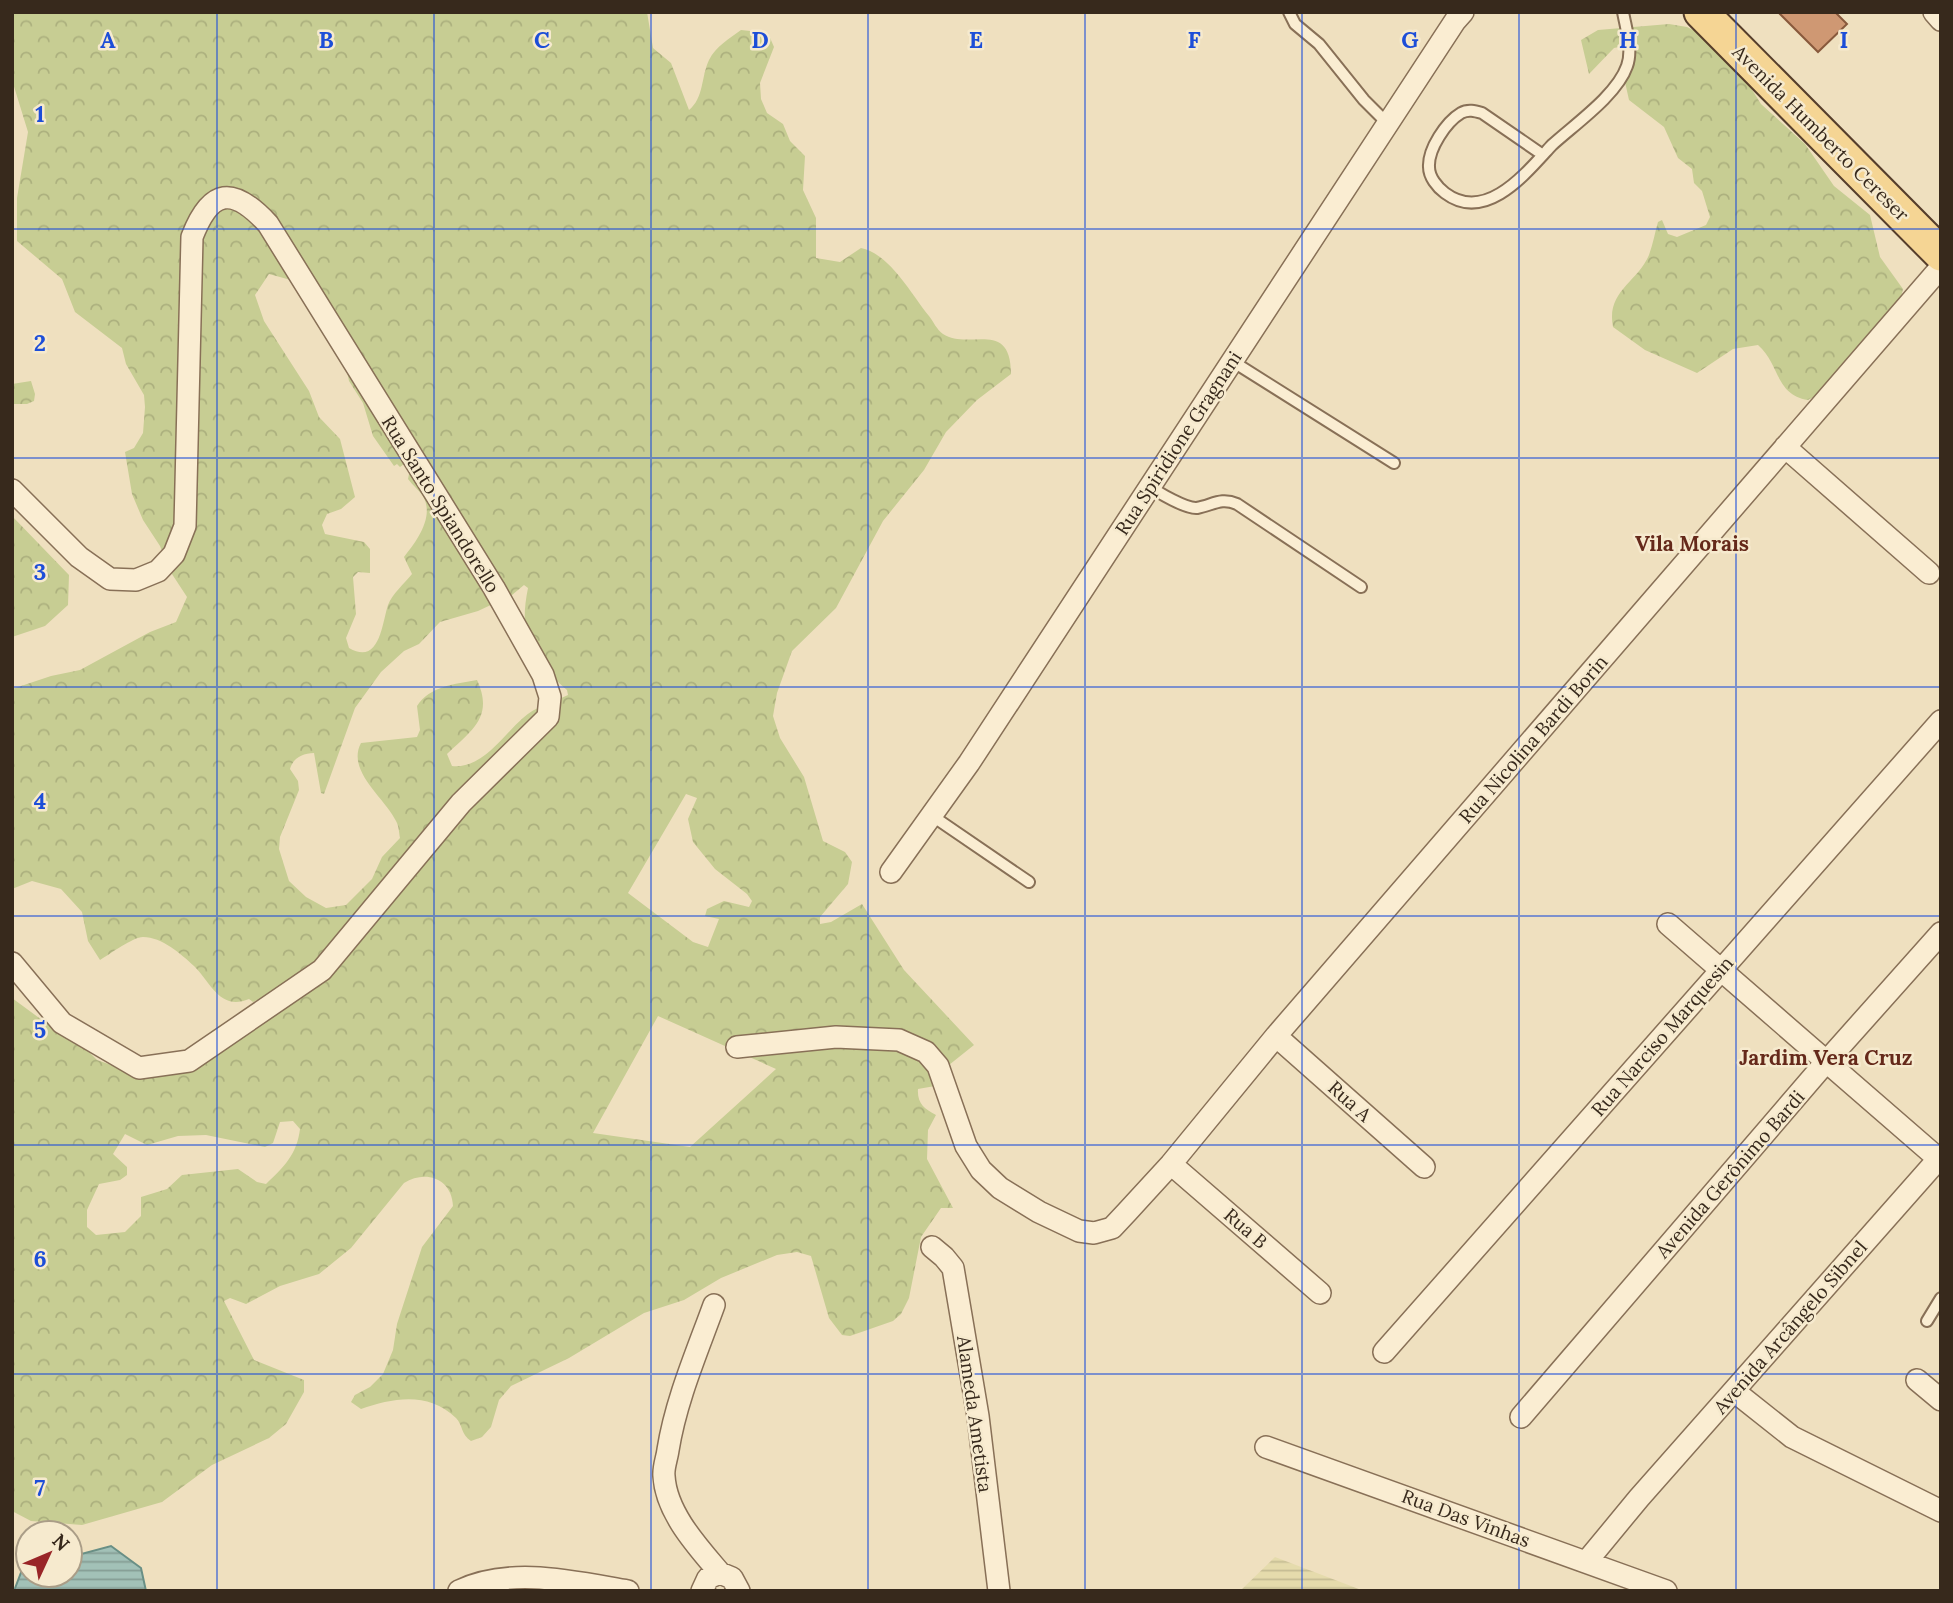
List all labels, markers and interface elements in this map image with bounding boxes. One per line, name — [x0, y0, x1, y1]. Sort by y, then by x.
text: A — [100, 25, 116, 54]
text: B — [318, 25, 334, 54]
text: C — [534, 25, 550, 54]
text: D — [751, 25, 769, 54]
text: E — [969, 25, 983, 54]
text: F — [1187, 25, 1201, 54]
text: G — [1401, 25, 1419, 54]
text: H — [1619, 25, 1637, 54]
text: I — [1840, 25, 1848, 54]
street label: Avenida Humberto Cereser — [1727, 39, 1915, 227]
text: 1 — [35, 99, 45, 128]
text: 2 — [34, 328, 46, 357]
street label: Rua Spiridione Gragnani — [1109, 346, 1247, 540]
street label: Rua Santo Spiandorello — [377, 411, 505, 597]
district label: Vila Morais — [1635, 530, 1749, 557]
text: 3 — [34, 557, 46, 586]
street label: Rua Nicolina Bardi Borin — [1453, 650, 1613, 828]
text: 4 — [34, 786, 46, 815]
street label: Rua Narciso Marquesin — [1586, 951, 1738, 1121]
text: 5 — [34, 1015, 46, 1044]
district label: Jardim Vera Cruz — [1739, 1044, 1913, 1071]
street label: Rua A — [1323, 1075, 1377, 1127]
street label: Avenida Gerônimo Bardi — [1650, 1085, 1809, 1264]
street label: Rua B — [1219, 1203, 1273, 1254]
street label: Avenida Arcângelo Sibnel — [1708, 1235, 1872, 1419]
text: 6 — [33, 1244, 47, 1273]
street label: Alameda Ametista — [952, 1333, 998, 1494]
text: 7 — [35, 1473, 46, 1502]
street label: Rua Das Vinhas — [1399, 1484, 1534, 1552]
north arrow — [14, 1519, 84, 1589]
text: N — [47, 1529, 75, 1556]

